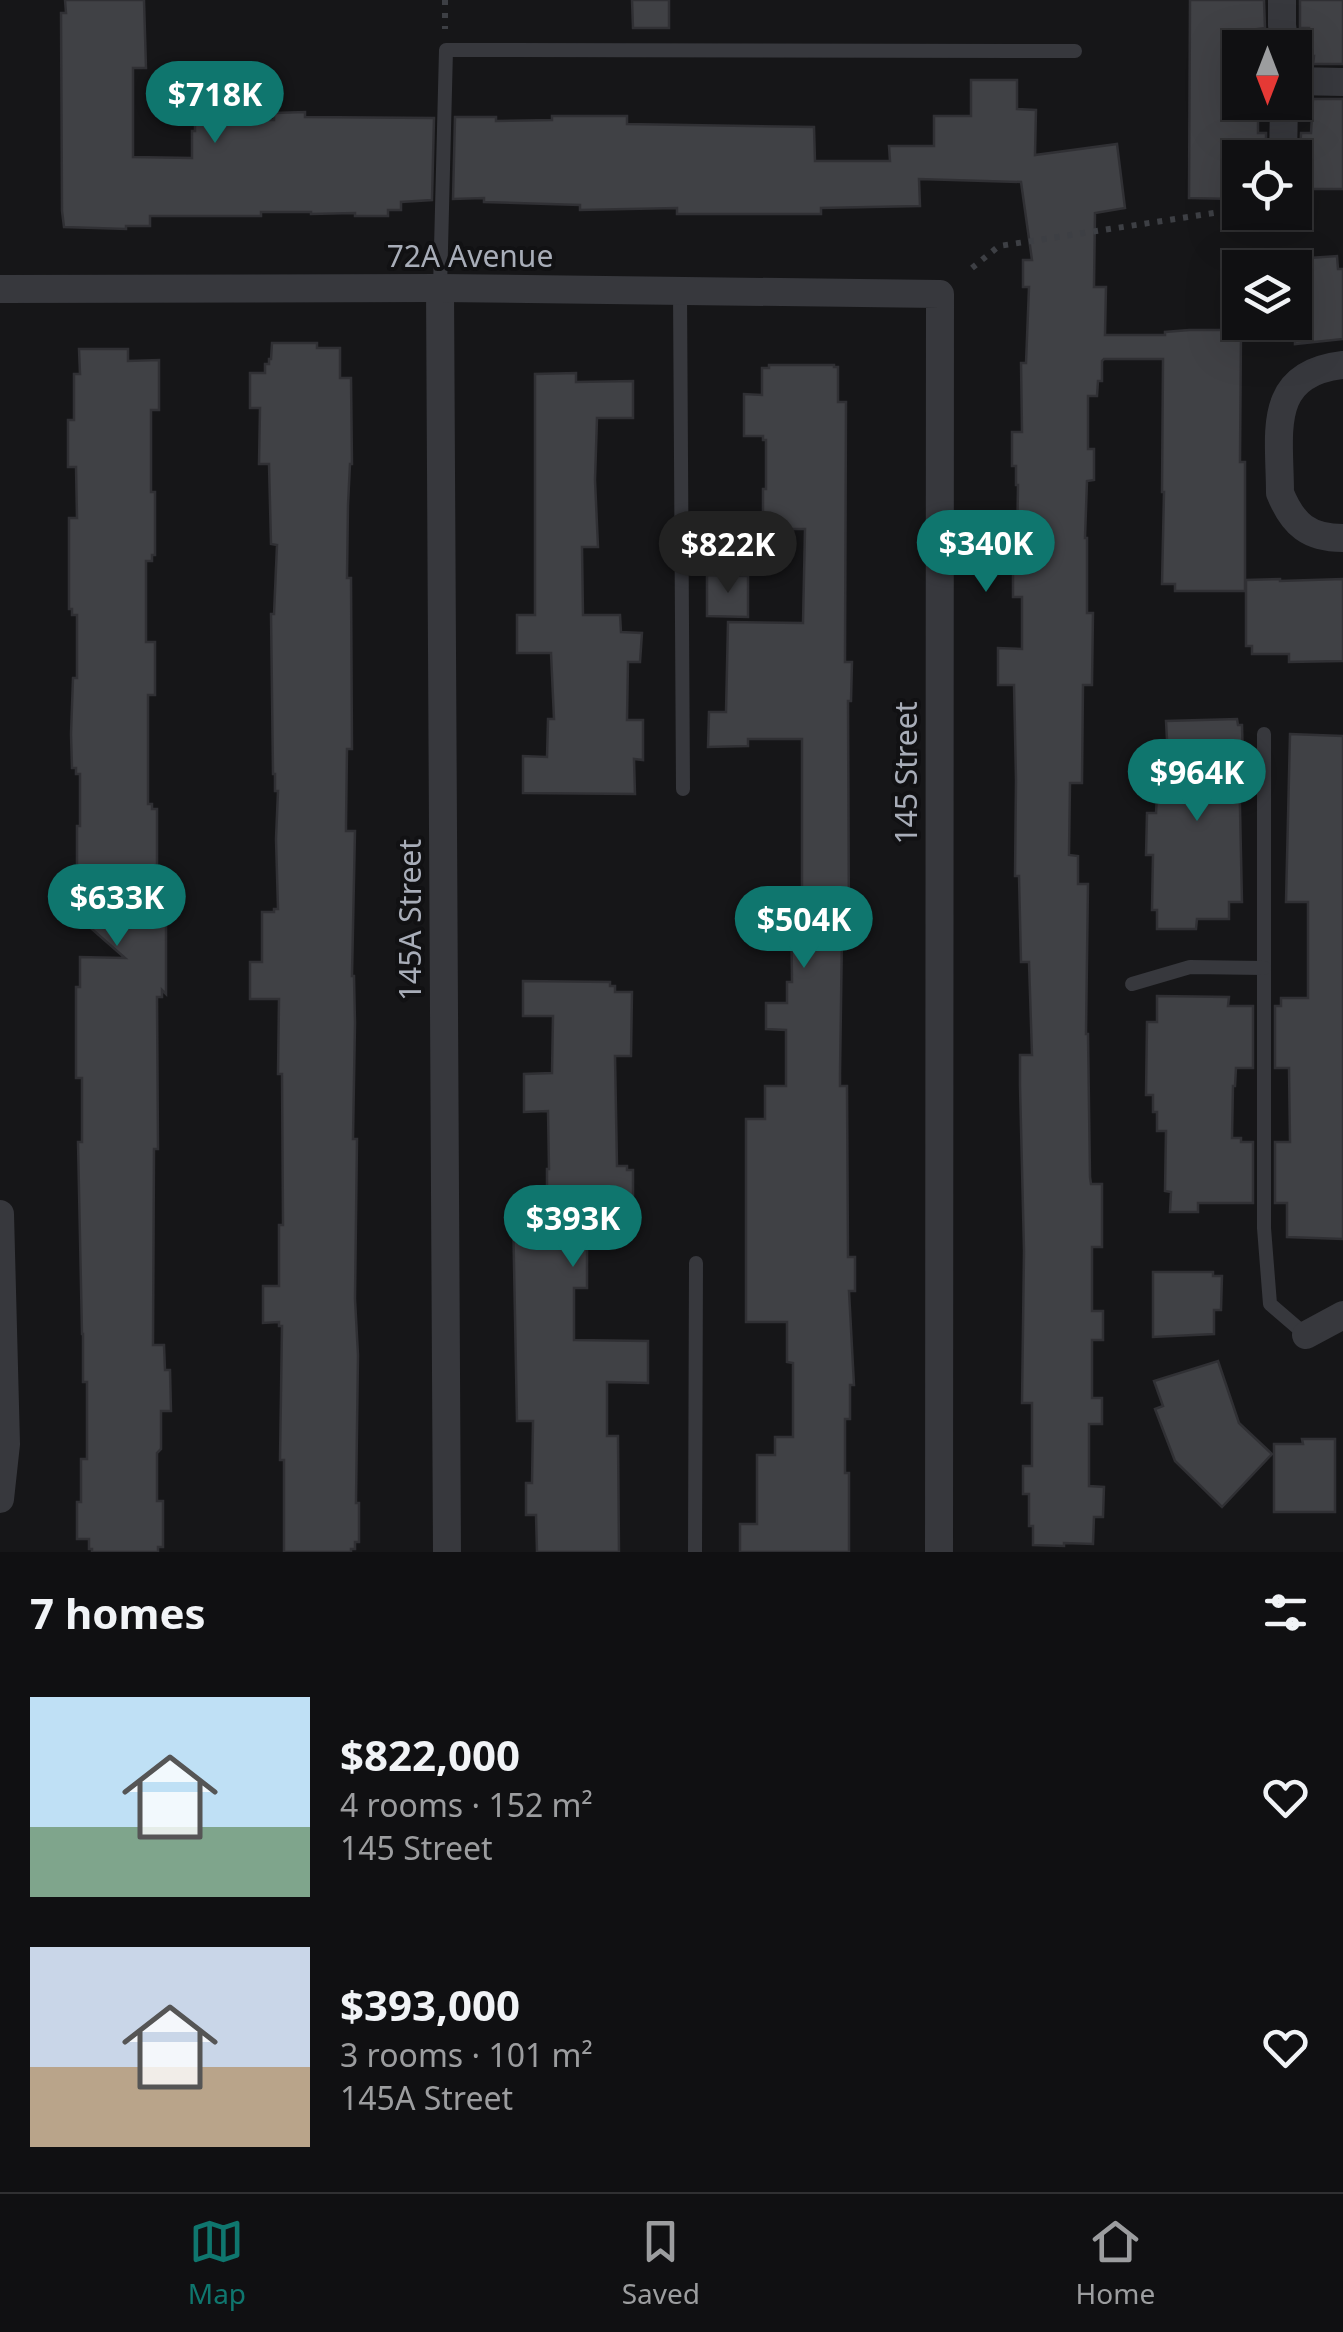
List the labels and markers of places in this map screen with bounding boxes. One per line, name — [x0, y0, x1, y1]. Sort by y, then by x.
pin: $718K — [145, 61, 285, 146]
pin: $340K — [916, 510, 1056, 595]
pin: $822K — [658, 511, 798, 596]
pin: $964K — [1127, 739, 1267, 824]
pin: $633K — [47, 864, 187, 949]
pin: $504K — [734, 886, 874, 971]
pin: $393K — [503, 1185, 643, 1270]

